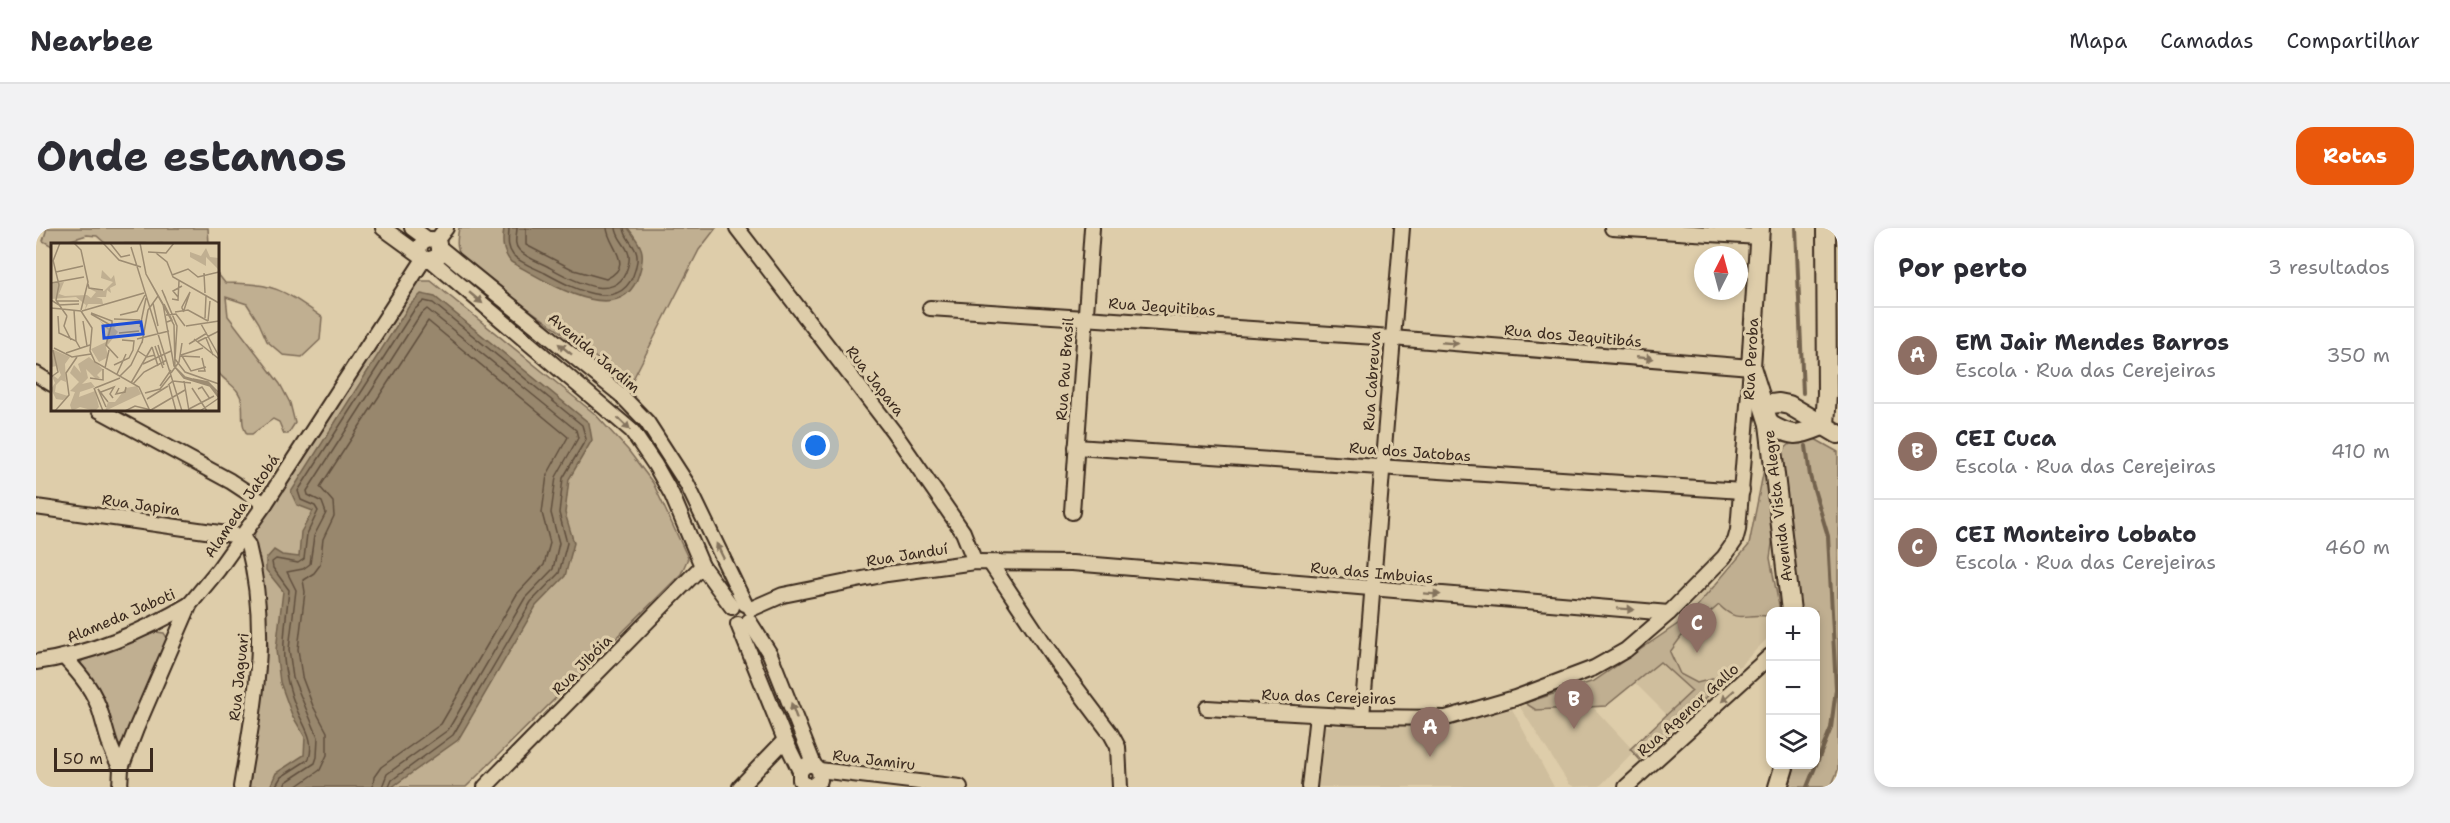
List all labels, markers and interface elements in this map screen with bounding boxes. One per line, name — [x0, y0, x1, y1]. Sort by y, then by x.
text: Nearbee — [30, 22, 153, 60]
text: Mapa — [2069, 27, 2127, 55]
text: Camadas — [2160, 27, 2254, 55]
text: Compartilhar — [2287, 27, 2420, 55]
button: Rotas — [2296, 127, 2414, 185]
text: Onde estamos — [36, 128, 347, 184]
inset map — [51, 243, 219, 411]
north arrow — [1694, 246, 1748, 300]
text: Por perto — [1898, 250, 2027, 285]
text: 3 resultados — [2268, 254, 2390, 280]
one-way arrow — [468, 291, 483, 304]
street label: Rua Jequitibas — [1108, 293, 1216, 321]
street label: Avenida Jardim — [544, 308, 644, 398]
street label: Rua Pau Brasil — [1051, 316, 1079, 421]
street label: Rua Peroba — [1739, 317, 1763, 401]
street label: Rua dos Jequitibás — [1503, 320, 1643, 352]
text: EM Jair Mendes Barros — [1955, 328, 2229, 357]
street label: Rua Cabreuva — [1359, 330, 1386, 432]
one-way arrow — [1441, 338, 1460, 348]
street label: Rua Japara — [841, 342, 909, 421]
text: A — [1910, 342, 1925, 368]
text: 350 m — [2326, 342, 2390, 368]
one-way arrow — [558, 344, 573, 356]
one-way arrow — [1635, 354, 1654, 363]
text: Escola · Rua das Cerejeiras — [1955, 357, 2216, 383]
one-way arrow — [617, 417, 632, 431]
text: CEI Cuca — [1955, 424, 2056, 453]
street label: Avenida Vista Alegre — [1759, 429, 1797, 583]
your location — [801, 431, 830, 460]
street label: Rua dos Jatobas — [1348, 438, 1472, 466]
text: B — [1911, 438, 1924, 464]
text: 410 m — [2331, 438, 2390, 464]
street label: Alameda Jatobá — [200, 450, 284, 562]
text: Escola · Rua das Cerejeiras — [1955, 453, 2216, 479]
street label: Rua Japira — [101, 490, 182, 520]
text: CEI Monteiro Lobato — [1955, 520, 2197, 549]
text: C — [1911, 534, 1924, 560]
text: 460 m — [2325, 534, 2390, 560]
street label: Rua Janduí — [865, 539, 950, 571]
one-way arrow — [716, 542, 726, 560]
text: Escola · Rua das Cerejeiras — [1955, 549, 2216, 575]
street label: Rua das Imbuias — [1310, 558, 1434, 588]
street label: Alameda Jaboti — [64, 584, 178, 648]
one-way arrow — [1423, 590, 1442, 599]
one-way arrow — [1617, 604, 1636, 613]
pin: C — [1678, 604, 1716, 653]
map controls — [1766, 607, 1820, 769]
button: + — [1766, 607, 1820, 661]
street label: Rua Jibóia — [548, 630, 617, 699]
street label: Rua Jaguari — [224, 632, 254, 722]
street label: Rua Agenor Gallo — [1633, 659, 1743, 761]
button: − — [1766, 661, 1820, 715]
pin: B — [1554, 680, 1594, 729]
street label: Rua das Cerejeiras — [1261, 685, 1397, 709]
one-way arrow — [1721, 689, 1736, 702]
one-way arrow — [788, 701, 798, 719]
pin: A — [1410, 708, 1450, 757]
button: layers — [1766, 715, 1820, 769]
scale bar — [54, 745, 153, 772]
street label: Rua Jamiru — [831, 745, 917, 775]
text: 50 m — [63, 748, 103, 769]

